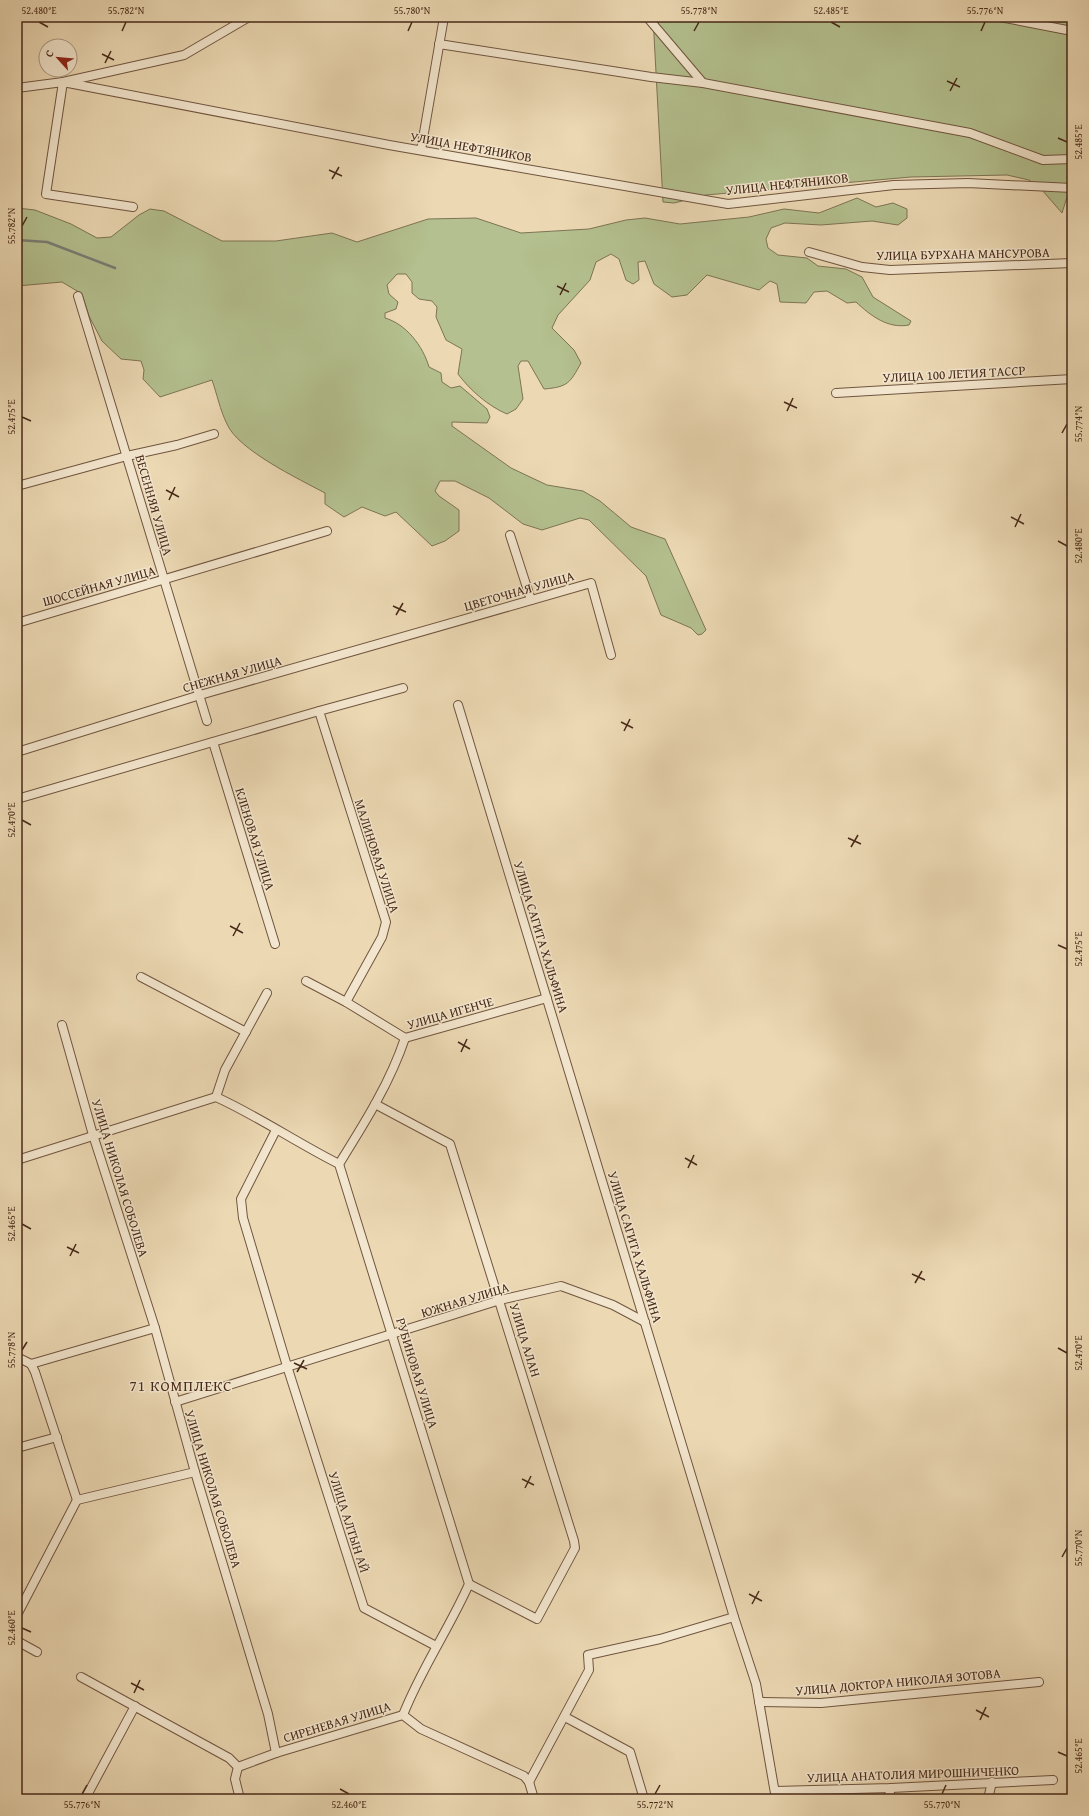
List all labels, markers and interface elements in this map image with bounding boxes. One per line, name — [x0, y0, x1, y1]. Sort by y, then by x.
text: 52.480°E — [21, 3, 57, 18]
text: 55.782°N — [108, 3, 145, 18]
text: 55.780°N — [394, 3, 431, 18]
text: 55.778°N — [681, 3, 718, 18]
text: 52.485°E — [813, 3, 849, 18]
text: 55.776°N — [967, 3, 1004, 18]
north arrow — [38, 38, 78, 78]
text: С — [41, 47, 58, 60]
text: 52.485°E — [1071, 124, 1086, 160]
street label: УЛИЦА НЕФТЯНИКОВ — [409, 127, 533, 167]
street label: УЛИЦА НЕФТЯНИКОВ — [725, 168, 849, 200]
text: 55.782°N — [4, 207, 19, 244]
street label: УЛИЦА БУРХАНА МАНСУРОВА — [876, 243, 1050, 265]
street label: УЛИЦА 100 ЛЕТИЯ ТАССР — [882, 361, 1026, 387]
text: 52.475°E — [4, 399, 19, 435]
text: 55.774°N — [1071, 405, 1086, 442]
street label: ВЕСЕННЯЯ УЛИЦА — [131, 452, 178, 558]
text: 52.480°E — [1071, 528, 1086, 564]
street label: ШОССЕЙНАЯ УЛИЦА — [40, 561, 158, 611]
street label: ЦВЕТОЧНАЯ УЛИЦА — [462, 566, 576, 616]
street label: СНЕЖНАЯ УЛИЦА — [180, 651, 284, 697]
street label: КЛЕНОВАЯ УЛИЦА — [230, 785, 280, 893]
street label: МАЛИНОВАЯ УЛИЦА — [350, 797, 404, 915]
text: 52.470°E — [4, 802, 19, 838]
street label: УЛИЦА САГИТА ХАЛЬФИНА — [509, 859, 573, 1015]
text: 52.475°E — [1071, 931, 1086, 967]
street label: УЛИЦА ИГЕНЧЕ — [405, 992, 496, 1034]
street label: УЛИЦА НИКОЛАЯ СОБОЛЕВА — [87, 1097, 153, 1259]
street label: УЛИЦА САГИТА ХАЛЬФИНА — [603, 1169, 667, 1325]
text: 52.465°E — [4, 1206, 19, 1242]
street label: ЮЖНАЯ УЛИЦА — [419, 1278, 511, 1322]
street label: УЛИЦА АЛАН — [505, 1301, 545, 1380]
street label: РУБИНОВАЯ УЛИЦА — [391, 1315, 443, 1431]
text: 55.778°N — [4, 1331, 19, 1368]
text: 52.470°E — [1071, 1335, 1086, 1371]
district label: 71 КОМПЛЕКС — [130, 1375, 233, 1396]
street label: УЛИЦА НИКОЛАЯ СОБОЛЕВА — [180, 1408, 246, 1570]
street label: УЛИЦА АЛТЫН АЙ — [324, 1469, 374, 1575]
text: 55.770°N — [1071, 1529, 1086, 1566]
text: 52.460°E — [4, 1610, 19, 1646]
street label: УЛИЦА ДОКТОРА НИКОЛАЯ ЗОТОВА — [795, 1664, 1002, 1700]
street label: СИРЕНЕВАЯ УЛИЦА — [281, 1697, 393, 1747]
text: 52.465°E — [1071, 1738, 1086, 1774]
street label: УЛИЦА АНАТОЛИЯ МИРОШНИЧЕНКО — [807, 1761, 1020, 1787]
text: 55.776°N — [64, 1797, 101, 1812]
text: 52.460°E — [331, 1797, 367, 1812]
text: 55.772°N — [637, 1797, 674, 1812]
text: 55.770°N — [924, 1797, 961, 1812]

